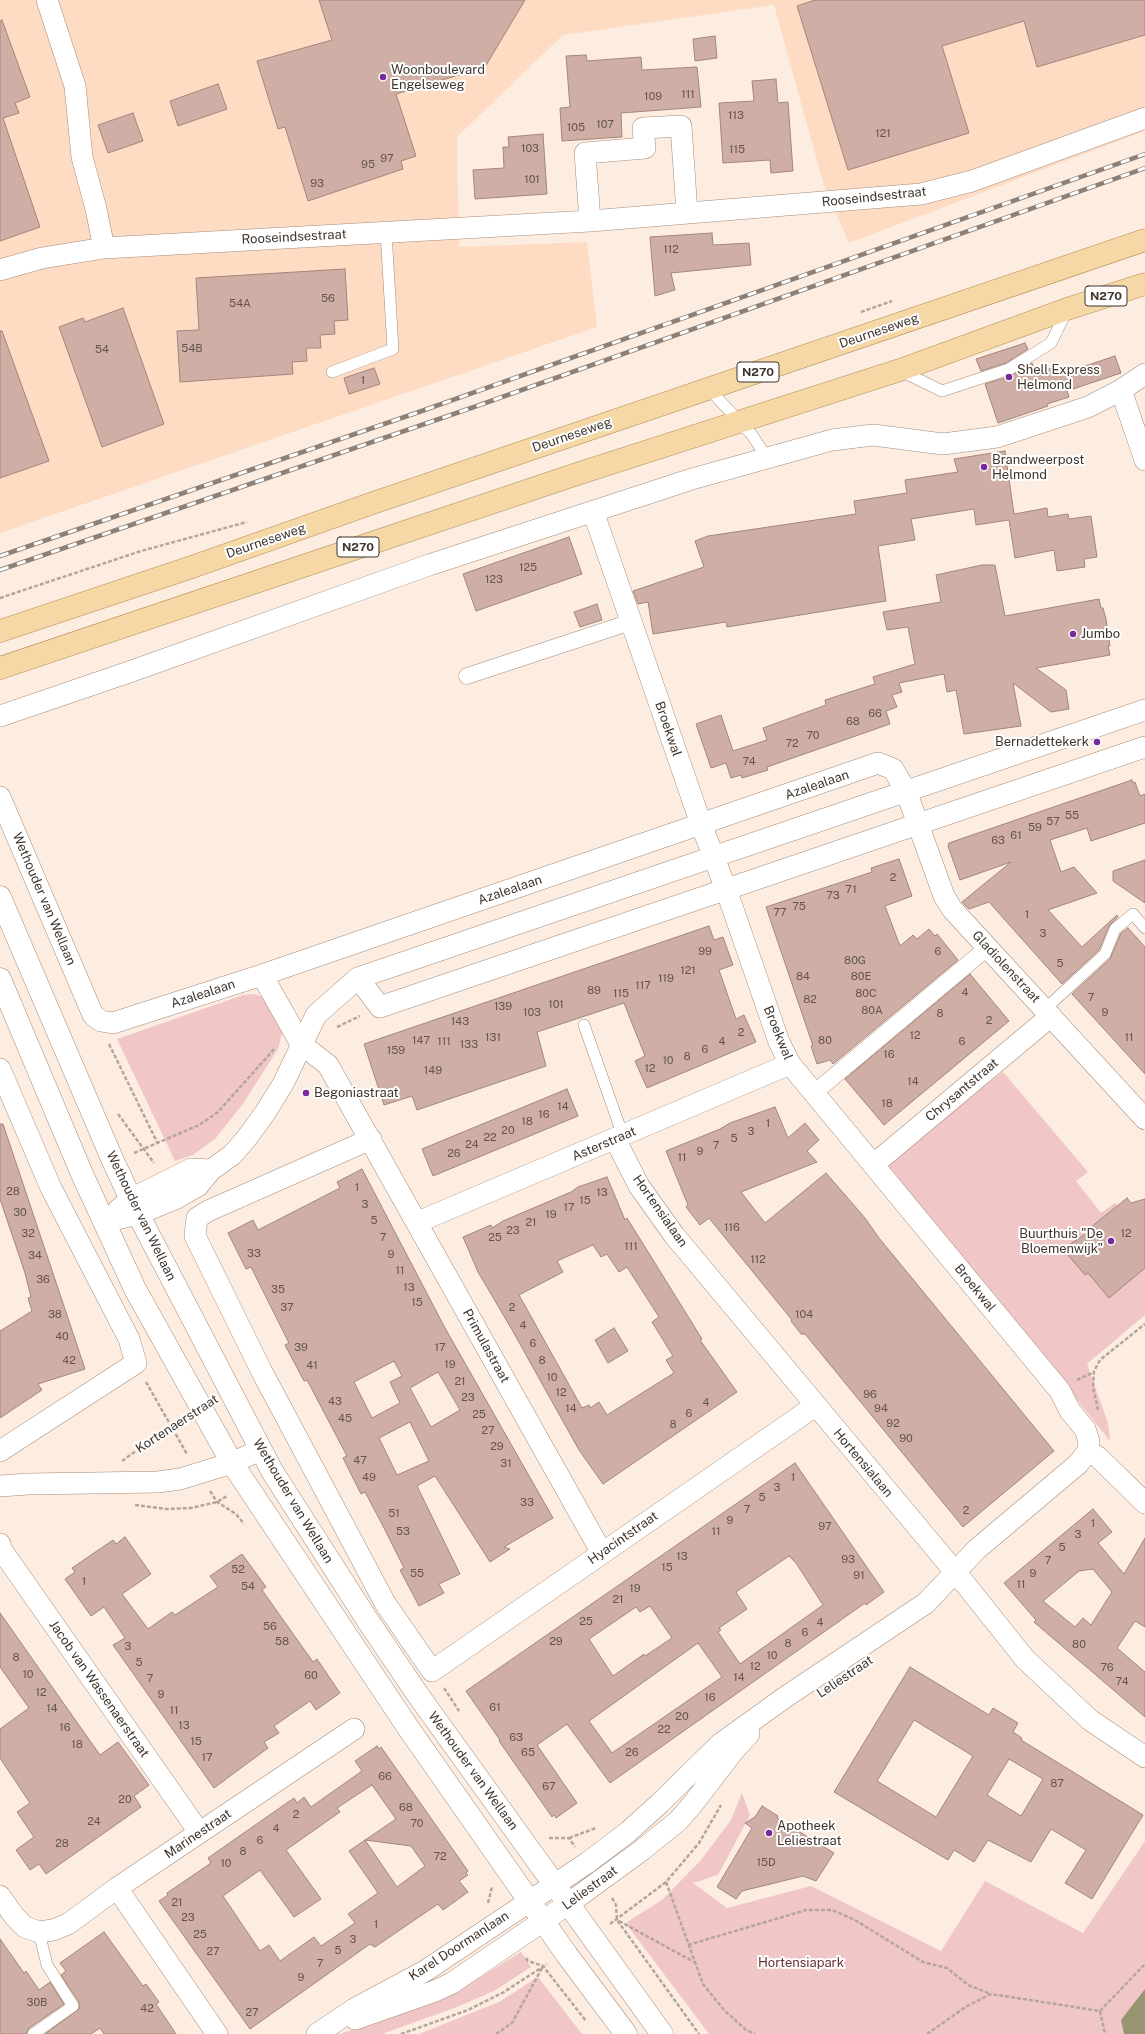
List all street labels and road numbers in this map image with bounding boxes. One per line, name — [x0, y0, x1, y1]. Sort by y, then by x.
street label: Rooseindsestraat — [821, 184, 927, 210]
street label: Rooseindsestraat — [241, 226, 347, 248]
road number: N270 — [1085, 286, 1127, 306]
street label: Deurneseweg — [837, 310, 921, 352]
road number: N270 — [737, 362, 779, 382]
street label: Deurneseweg — [530, 414, 614, 456]
street label: Deurneseweg — [224, 520, 308, 562]
road number: N270 — [337, 537, 379, 557]
street label: Broekwal — [651, 700, 685, 758]
street label: Azalealaan — [783, 767, 851, 803]
street label: Wethouder van Wellaan — [9, 830, 79, 968]
street label: Azalealaan — [476, 872, 544, 908]
street label: Gladiolenstraat — [969, 928, 1043, 1006]
street label: Azalealaan — [169, 976, 237, 1012]
street label: Broekwal — [760, 1004, 796, 1062]
street label: Chrysantstraat — [923, 1055, 1001, 1125]
street label: Asterstraat — [570, 1123, 638, 1165]
street label: Wethouder van Wellaan — [103, 1149, 179, 1283]
street label: Hortensialaan — [629, 1172, 691, 1250]
street label: Broekwal — [951, 1261, 999, 1315]
street label: Primulastraat — [459, 1306, 513, 1386]
street label: Kortenaerstraat — [133, 1391, 221, 1457]
street label: Hortensialaan — [830, 1426, 896, 1500]
street label: Wethouder van Wellaan — [250, 1436, 336, 1566]
street label: Hyacintstraat — [585, 1508, 661, 1568]
street label: Jacob van Wassenaerstraat — [46, 1617, 152, 1761]
street label: Leliestraat — [814, 1653, 876, 1701]
street label: Wethouder van Wellaan — [425, 1709, 521, 1833]
street label: Marinestraat — [162, 1806, 234, 1862]
street label: Leliestraat — [559, 1863, 621, 1913]
street label: Karel Doormanlaan — [406, 1908, 512, 1984]

